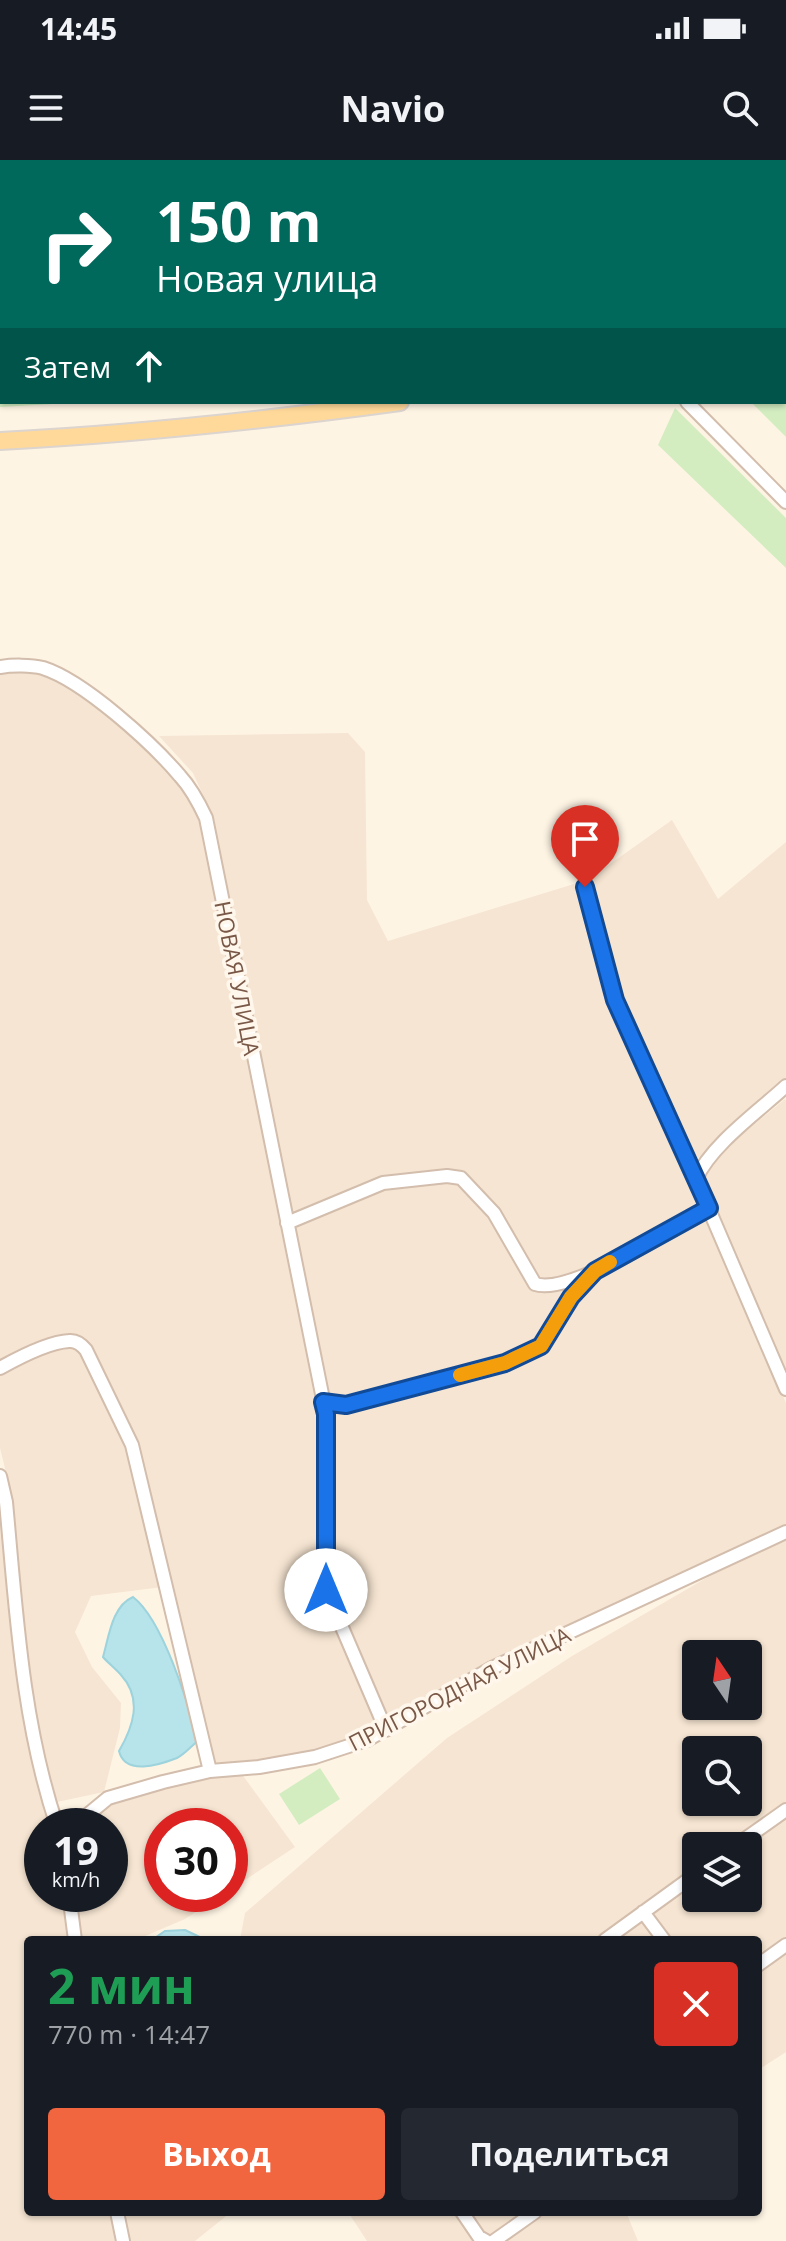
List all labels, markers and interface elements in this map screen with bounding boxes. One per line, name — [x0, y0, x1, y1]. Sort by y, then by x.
text: 14:45 — [40, 8, 117, 49]
text: Navio — [341, 84, 445, 133]
icon: menu — [24, 86, 68, 130]
icon: search — [718, 86, 762, 130]
text: 150 m — [156, 182, 322, 258]
icon: right — [24, 192, 128, 296]
text: Новая улица — [156, 254, 378, 303]
icon: ahead — [127, 344, 171, 388]
text: Затем — [24, 346, 111, 387]
pin — [551, 805, 619, 887]
icon: arrive — [563, 817, 607, 861]
street label: НОВАЯ УЛИЦА — [208, 898, 268, 1058]
position arrow — [284, 1548, 368, 1632]
street label: ПРИГОРОДНАЯ УЛИЦА — [343, 1619, 575, 1757]
north arrow — [682, 1640, 762, 1720]
map controls — [682, 1640, 762, 1912]
button: search — [682, 1736, 762, 1816]
speed limit sign: 30 — [144, 1808, 248, 1912]
text: 19 — [53, 1822, 99, 1877]
button: layers — [682, 1832, 762, 1912]
text: km/h — [52, 1866, 100, 1893]
text: 2 мин — [48, 1953, 195, 2018]
button: close — [654, 1962, 738, 2046]
text: 770 m · 14:47 — [48, 2016, 210, 2052]
button: Выход — [48, 2108, 385, 2200]
button: Поделиться — [401, 2108, 738, 2200]

